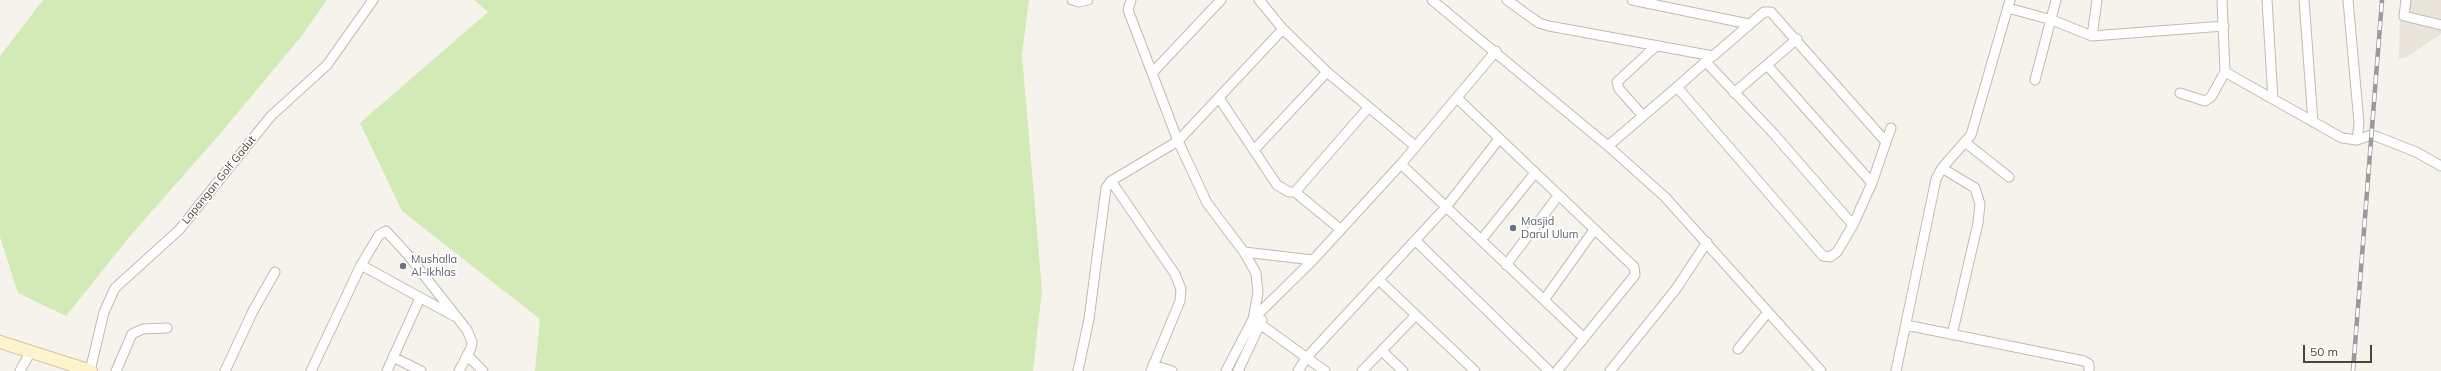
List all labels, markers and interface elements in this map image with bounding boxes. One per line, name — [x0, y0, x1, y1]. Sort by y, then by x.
street label: Lapangan Golf Gadut — [179, 133, 259, 227]
place label: Masjid Darul Ulum — [1521, 215, 1578, 241]
marker: Masjid Darul Ulum — [1508, 223, 1518, 233]
place label: Mushalla Al-Ikhlas — [411, 253, 457, 279]
marker: Mushalla Al-Ikhlas — [398, 261, 408, 271]
scale bar — [2305, 337, 2374, 363]
text: 50 m — [2310, 344, 2338, 359]

